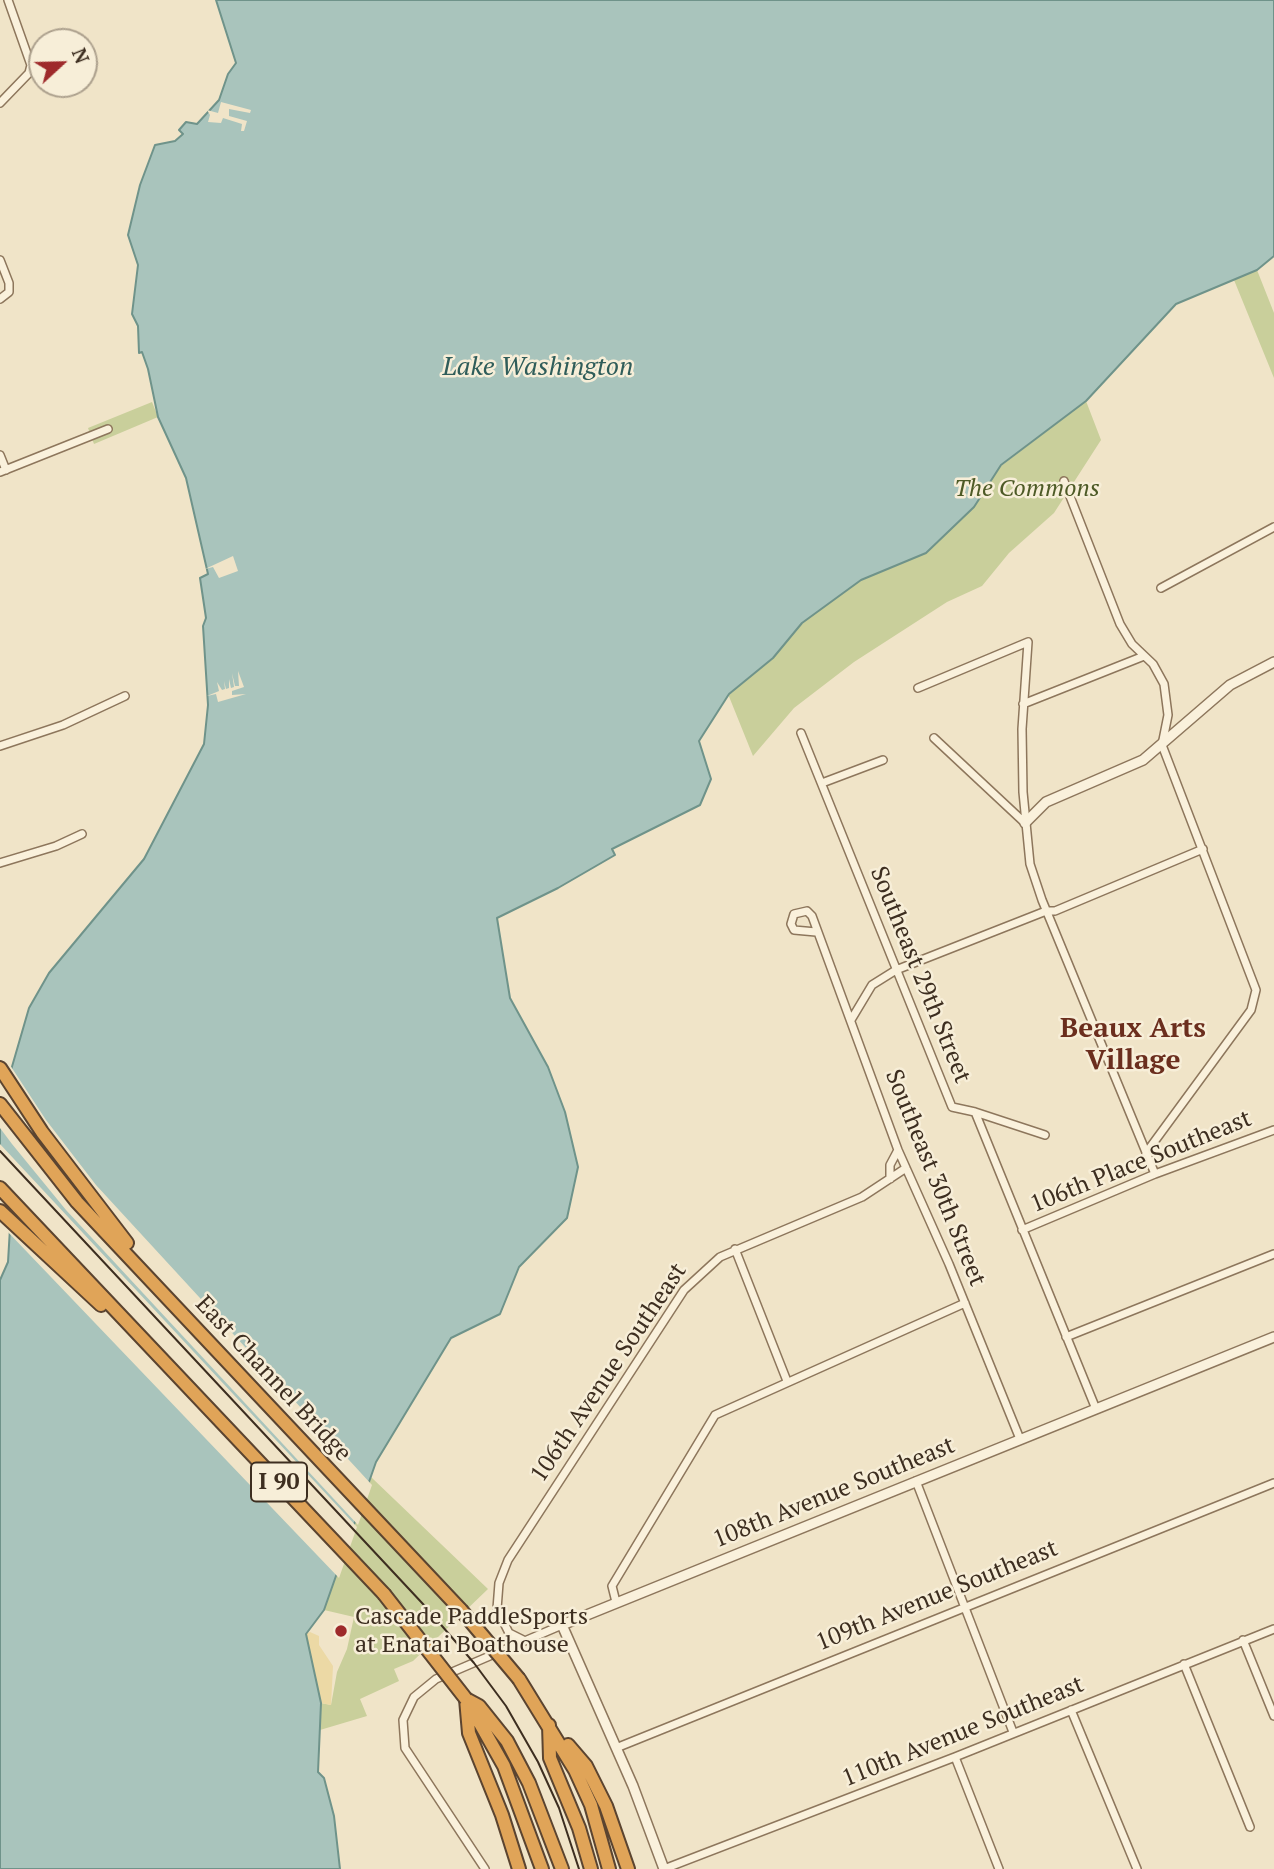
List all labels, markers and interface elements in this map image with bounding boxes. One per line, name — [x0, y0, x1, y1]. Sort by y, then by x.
north arrow — [28, 28, 98, 98]
text: N — [67, 44, 95, 67]
water label: Lake Washington — [443, 352, 633, 384]
park label: The Commons — [954, 475, 1100, 503]
street label: Southeast 29th Street — [863, 863, 977, 1087]
district label: Beaux Arts Village — [1060, 1012, 1206, 1078]
street label: Southeast 30th Street — [878, 1066, 992, 1290]
street label: 106th Place Southeast — [1026, 1104, 1256, 1220]
street label: 106th Avenue Southeast — [525, 1258, 693, 1488]
street label: East Channel Bridge — [189, 1290, 357, 1468]
street label: 108th Avenue Southeast — [709, 1431, 959, 1555]
road number: I 90 — [251, 1462, 307, 1502]
street label: 109th Avenue Southeast — [812, 1534, 1062, 1658]
place label: Cascade PaddleSports at Enatai Boathouse — [355, 1603, 588, 1659]
marker: Cascade PaddleSports at Enatai Boathouse — [333, 1623, 349, 1639]
street label: 110th Avenue Southeast — [838, 1670, 1088, 1794]

